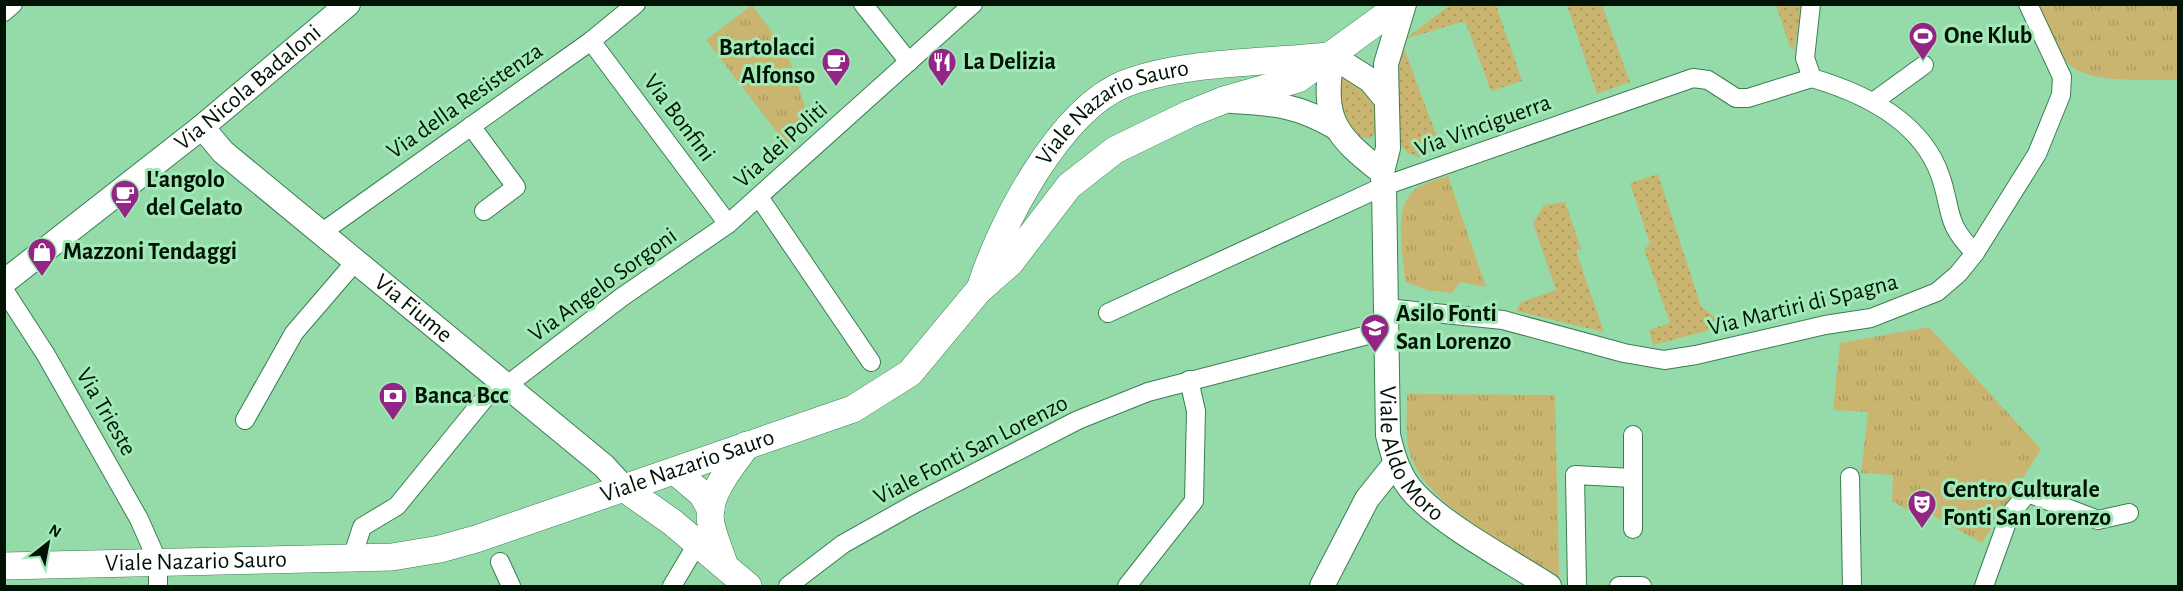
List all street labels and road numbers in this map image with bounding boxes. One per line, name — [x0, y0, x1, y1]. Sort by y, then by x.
street label: Via Nicola Badaloni — [171, 20, 326, 155]
street label: Via della Resistenza — [383, 39, 547, 163]
street label: Viale Nazario Sauro — [1032, 56, 1190, 169]
street label: Via Bonfini — [639, 70, 719, 166]
street label: Via Vinciguerra — [1412, 90, 1554, 162]
street label: Via dei Politi — [730, 97, 832, 193]
street label: Via Angelo Sorgoni — [525, 223, 681, 347]
street label: Via Fiume — [370, 270, 457, 347]
street label: Via Martiri di Spagna — [1706, 270, 1900, 340]
street label: Via Trieste — [71, 364, 141, 460]
street label: Viale Aldo Moro — [1375, 386, 1448, 526]
street label: Viale Fonti San Lorenzo — [870, 391, 1072, 509]
street label: Viale Nazario Sauro — [598, 425, 778, 507]
street label: Viale Nazario Sauro — [105, 547, 287, 576]

